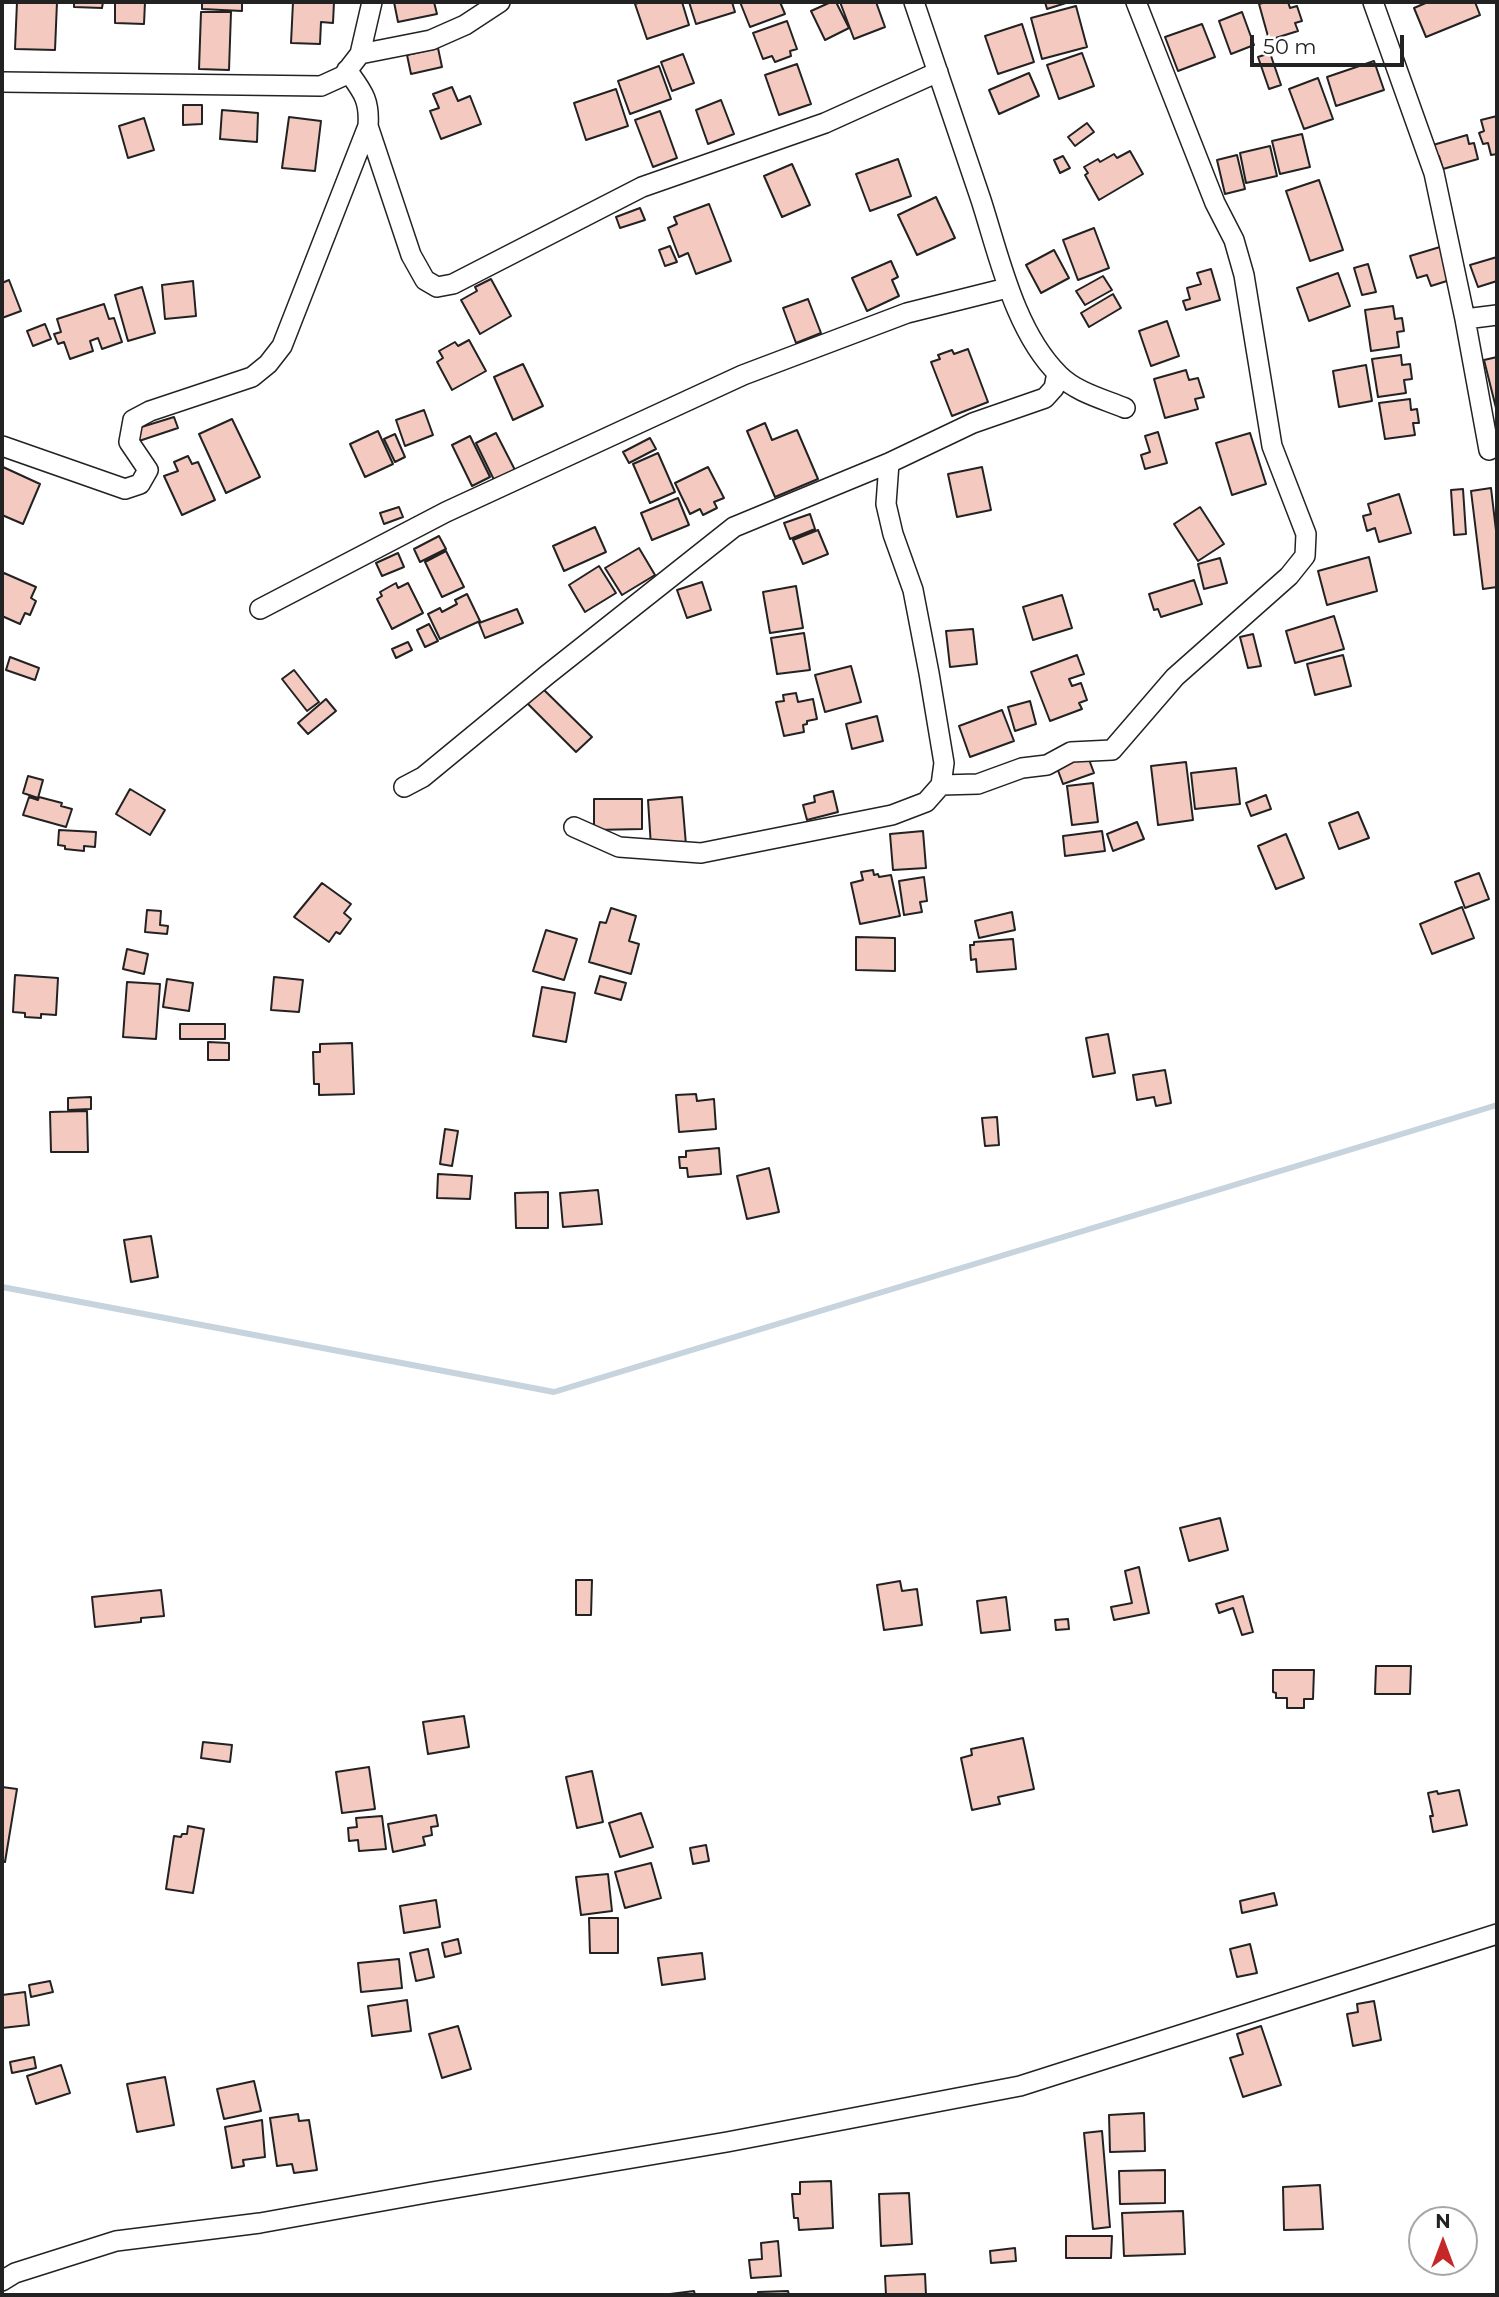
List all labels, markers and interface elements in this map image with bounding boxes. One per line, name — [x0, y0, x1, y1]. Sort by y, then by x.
scale bar — [1254, 21, 1408, 65]
text: 50 m — [1263, 34, 1317, 59]
north arrow — [1408, 2206, 1478, 2276]
text: N — [1435, 2210, 1451, 2233]

